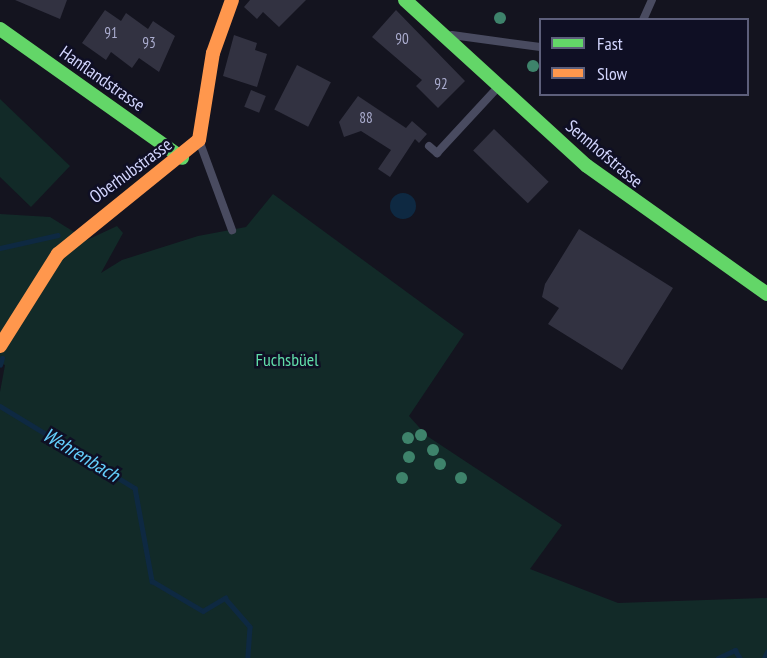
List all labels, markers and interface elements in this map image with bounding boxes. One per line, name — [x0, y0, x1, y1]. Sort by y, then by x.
legend — [539, 18, 749, 96]
house number: 91 — [104, 24, 118, 42]
house number: 90 — [395, 30, 409, 48]
text: Fast — [597, 32, 623, 55]
house number: 93 — [142, 34, 156, 52]
street label: Hanflandstrasse — [55, 42, 149, 116]
text: Slow — [597, 62, 627, 85]
house number: 92 — [434, 75, 448, 93]
house number: 88 — [359, 109, 373, 127]
street label: Sennhofstrasse — [561, 116, 647, 192]
street label: Oberhubstrasse — [86, 134, 176, 208]
park label: Fuchsbüel — [256, 349, 318, 371]
water label: Wehrenbach — [38, 423, 124, 487]

